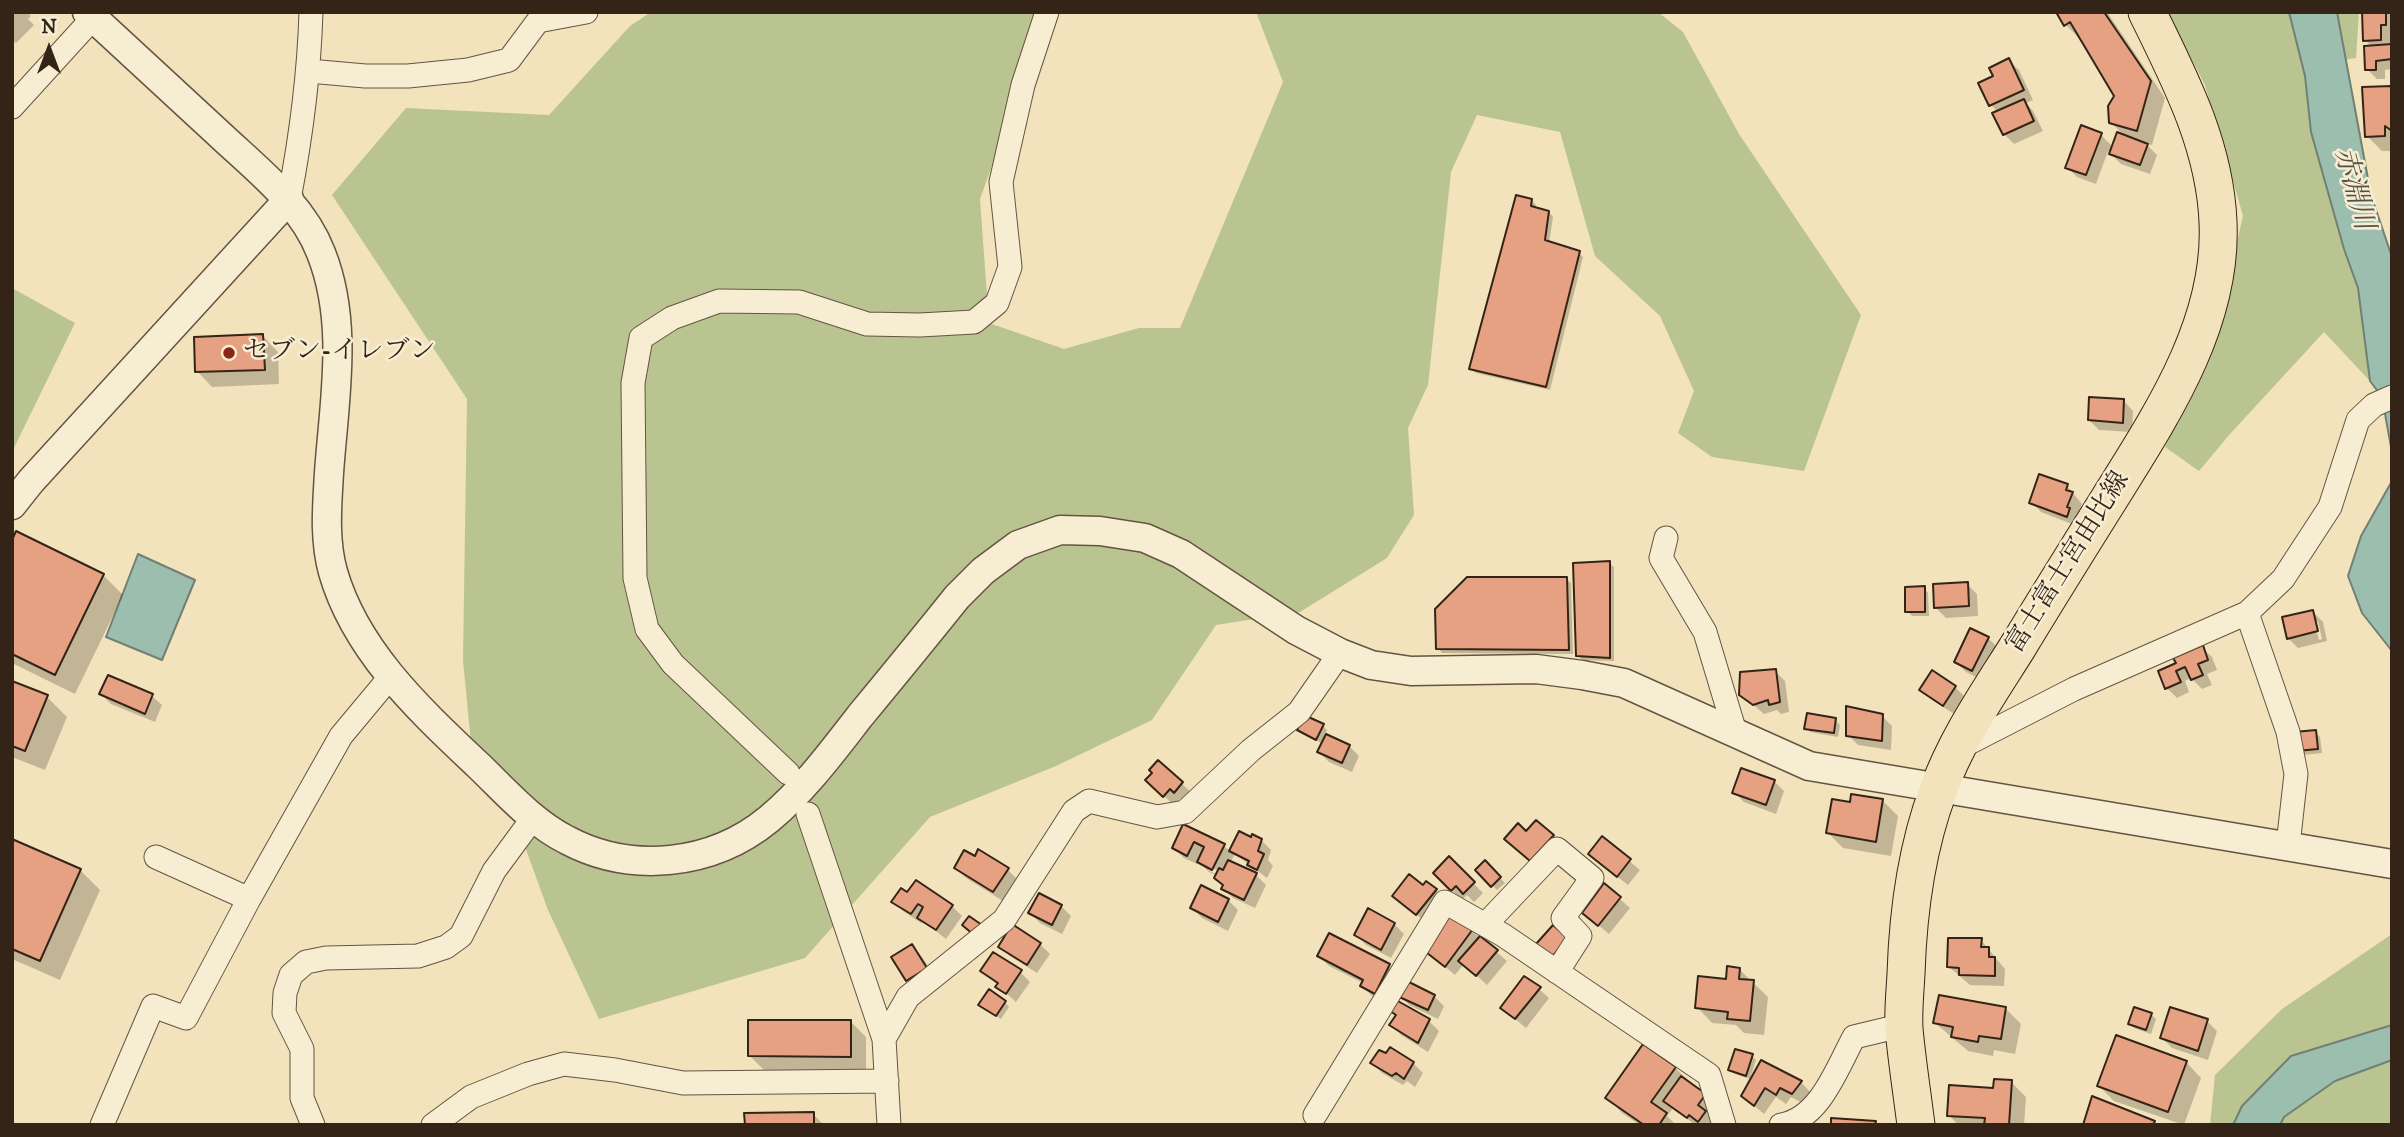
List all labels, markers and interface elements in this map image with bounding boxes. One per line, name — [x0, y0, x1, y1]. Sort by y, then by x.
north arrow — [14, 14, 84, 84]
text: N — [41, 16, 57, 39]
water label: 赤淵川 — [2325, 144, 2379, 234]
place label: セブン-イレブン — [243, 337, 436, 369]
marker: セブン-イレブン — [221, 345, 237, 361]
street label: 富士富士宮由比線 — [2001, 467, 2137, 659]

